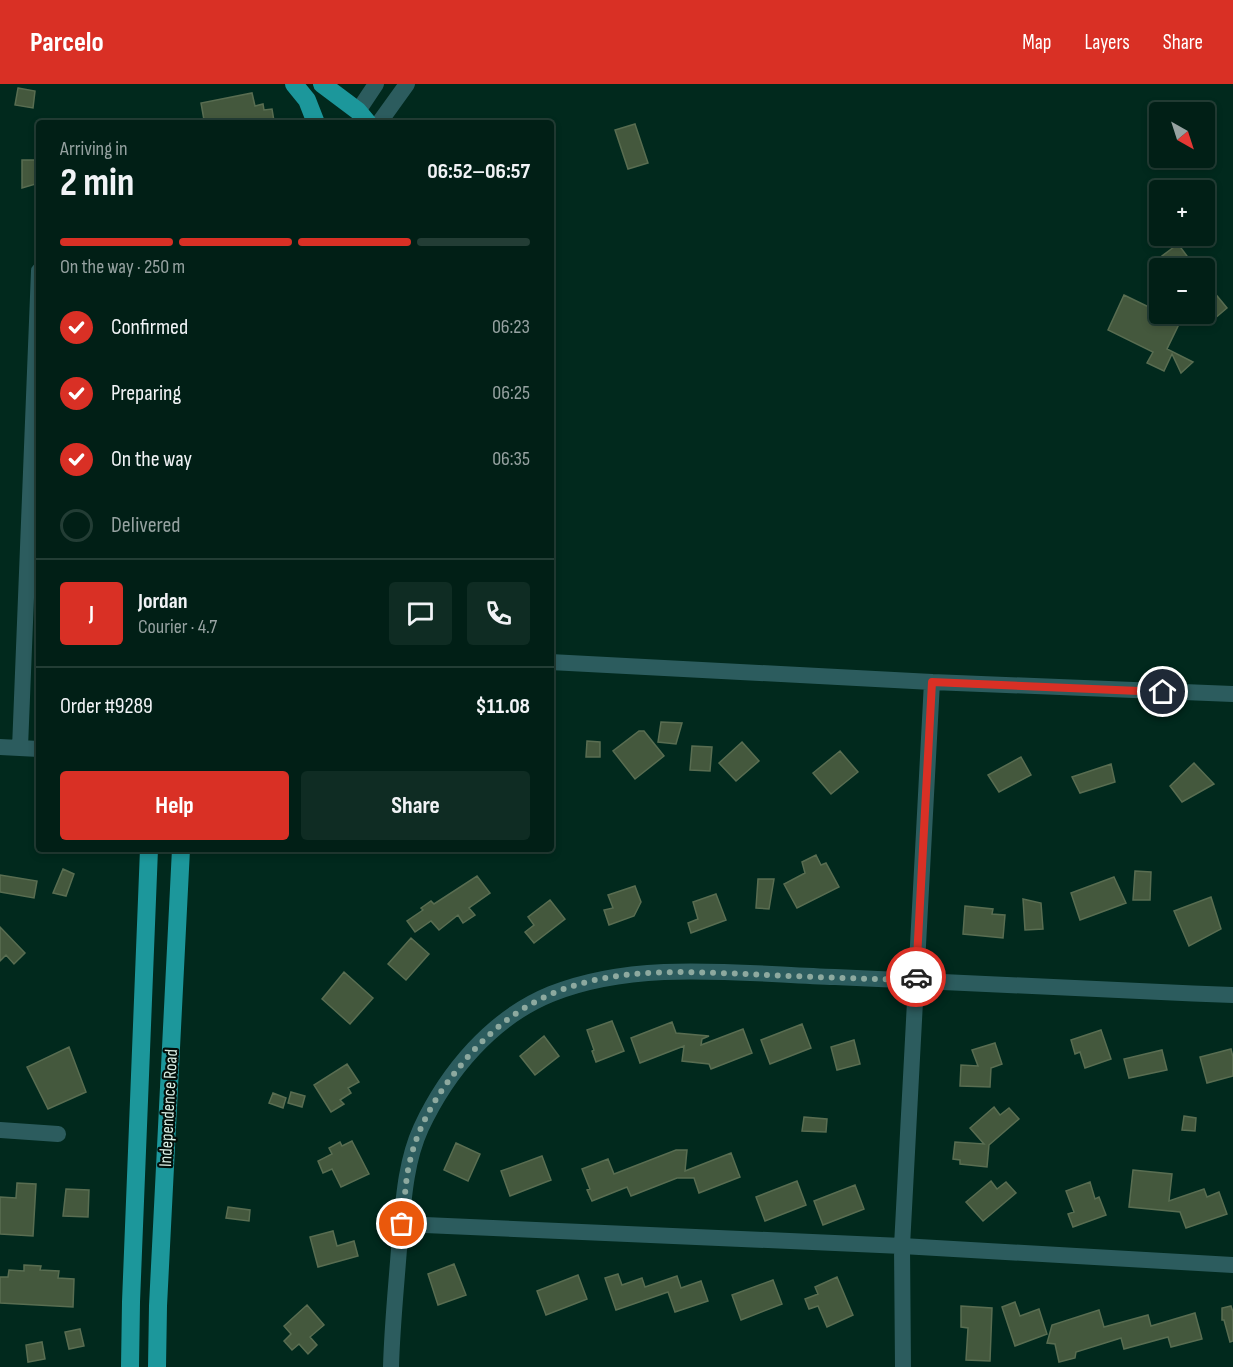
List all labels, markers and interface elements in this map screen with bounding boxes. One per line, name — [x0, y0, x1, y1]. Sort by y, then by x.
text: Parcelo — [30, 26, 104, 59]
text: Map — [1022, 30, 1051, 55]
text: Layers — [1084, 30, 1130, 55]
text: Share — [1163, 30, 1203, 55]
north arrow — [1149, 102, 1215, 168]
map controls — [1149, 102, 1215, 324]
text: Arriving in — [60, 137, 128, 161]
text: 06:52–06:57 — [427, 158, 530, 185]
text: 2 min — [60, 160, 134, 207]
button: + — [1149, 180, 1215, 246]
text: On the way · 250 m — [60, 255, 185, 279]
button: − — [1149, 258, 1215, 324]
icon: check — [60, 311, 93, 344]
text: Confirmed — [111, 314, 188, 341]
text: 06:23 — [492, 315, 530, 339]
icon: check — [60, 377, 93, 410]
text: Preparing — [111, 380, 181, 407]
text: 06:25 — [492, 381, 530, 405]
icon: check — [60, 443, 93, 476]
text: On the way — [111, 446, 192, 473]
text: 06:35 — [492, 447, 530, 471]
text: Delivered — [111, 512, 180, 539]
button: chat — [389, 582, 452, 645]
button: phone — [467, 582, 530, 645]
text: Jordan — [138, 588, 187, 615]
text: J — [89, 600, 94, 627]
text: Courier · 4.7 — [138, 615, 217, 639]
pin — [1137, 666, 1188, 717]
icon: home — [1146, 675, 1179, 708]
text: Order #9289 — [60, 693, 153, 720]
text: $11.08 — [476, 693, 530, 720]
button: Help — [60, 771, 289, 840]
button: Share — [301, 771, 530, 840]
courier — [886, 947, 946, 1007]
icon: car — [900, 961, 933, 994]
street label: Independence Road — [155, 1048, 182, 1168]
pin — [376, 1198, 427, 1249]
icon: bag — [385, 1207, 418, 1240]

